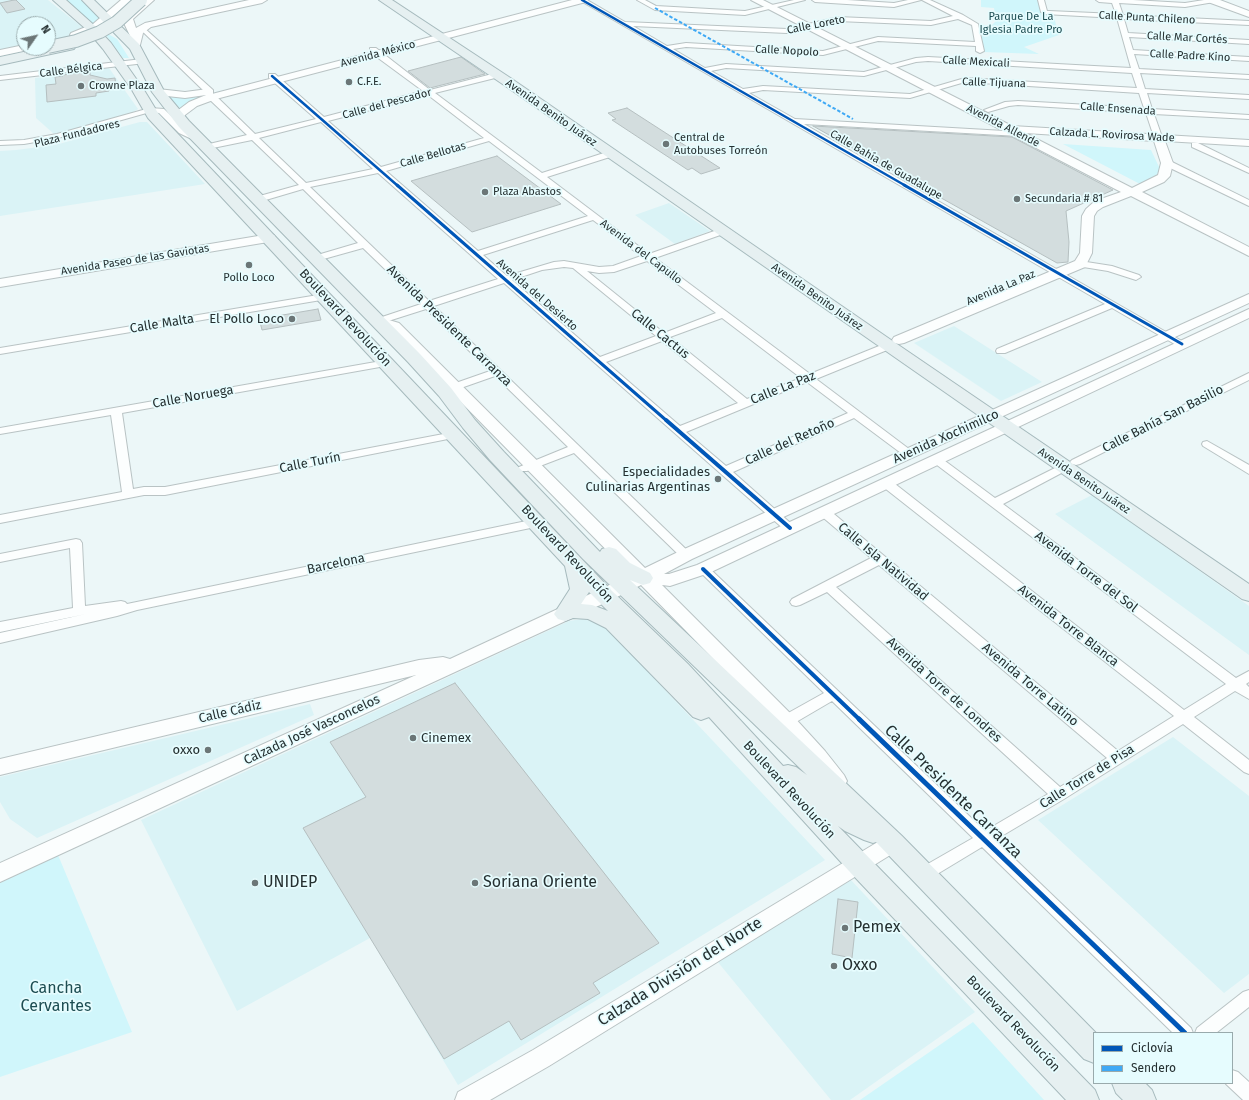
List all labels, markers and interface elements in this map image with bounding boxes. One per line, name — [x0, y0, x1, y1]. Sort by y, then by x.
street label: Calle Punta Chileno — [1098, 9, 1196, 27]
park label: Parque De La Iglesia Padre Pro — [980, 10, 1062, 36]
street label: Calle Loreto — [786, 13, 846, 37]
north arrow — [16, 16, 56, 56]
text: N — [38, 23, 53, 36]
street label: Calle Mar Cortés — [1146, 29, 1228, 47]
street label: Avenida México — [339, 38, 417, 70]
street label: Calle Nopolo — [755, 43, 819, 59]
street label: Calle Padre Kino — [1149, 47, 1231, 65]
street label: Calle Mexicali — [942, 54, 1010, 70]
street label: Calle Bélgica — [39, 60, 103, 80]
place label: C.F.E. — [357, 75, 381, 89]
street label: Calle Tijuana — [962, 75, 1026, 91]
street label: Avenida Benito Juárez — [503, 76, 599, 150]
marker: C.F.E. — [344, 77, 354, 87]
place label: Crowne Plaza — [89, 79, 155, 93]
marker: Crowne Plaza — [76, 81, 86, 91]
street label: Calle del Pescador — [341, 86, 433, 122]
street label: Calle Ensenada — [1080, 100, 1156, 118]
street label: Avenida Allende — [964, 102, 1042, 150]
street label: Plaza Fundadores — [33, 117, 121, 151]
street label: Calzada L. Rovirosa Wade — [1049, 125, 1175, 145]
street label: Calle Bahía de Guadalupe — [827, 127, 945, 203]
place label: Central de Autobuses Torreón — [674, 131, 768, 157]
street label: Calle Bellotas — [399, 139, 467, 171]
marker: Central de Autobuses Torreón — [661, 139, 671, 149]
place label: Plaza Abastos — [493, 185, 561, 199]
marker: Plaza Abastos — [480, 187, 490, 197]
place label: Secundaria # 81 — [1025, 192, 1103, 206]
marker: Secundaria # 81 — [1012, 194, 1022, 204]
street label: Avenida del Capullo — [597, 217, 685, 287]
street label: Avenida Paseo de las Gaviotas — [60, 242, 210, 278]
street label: Avenida del Desierto — [494, 256, 580, 334]
marker: Pollo Loco — [244, 260, 254, 270]
street label: Avenida Benito Juárez — [769, 260, 865, 334]
street label: Avenida Presidente Carranza — [383, 262, 515, 390]
street label: Boulevard Revolución — [296, 266, 394, 370]
street label: Avenida La Paz — [965, 268, 1037, 308]
place label: Pollo Loco — [223, 271, 275, 285]
street label: Calle Cactus — [628, 306, 692, 362]
street label: Calle Malta — [129, 311, 195, 337]
place label: El Pollo Loco — [209, 311, 284, 327]
marker: El Pollo Loco — [287, 314, 297, 324]
street label: Calle La Paz — [748, 368, 818, 408]
street label: Calle Noruega — [151, 382, 235, 412]
street label: Calle Bahía San Basilio — [1100, 382, 1226, 456]
street label: Avenida Xochimilco — [891, 407, 1001, 467]
street label: Calle del Retoño — [743, 415, 837, 469]
street label: Avenida Benito Juárez — [1035, 445, 1133, 517]
street label: Calle Turín — [278, 449, 342, 477]
place label: Especialidades Culinarias Argentinas — [586, 464, 710, 495]
marker: Especialidades Culinarias Argentinas — [713, 474, 723, 484]
street label: Boulevard Revolución — [518, 502, 616, 606]
street label: Calle Isla Natividad — [835, 520, 931, 604]
street label: Avenida Torre del Sol — [1031, 528, 1141, 616]
street label: Barcelona — [306, 550, 366, 578]
street label: Avenida Torre Blanca — [1014, 582, 1122, 670]
street label: Avenida Torre de Londres — [883, 634, 1005, 746]
street label: Avenida Torre Latino — [979, 640, 1081, 730]
street label: Calzada José Vasconcelos — [241, 692, 383, 768]
street label: Calle Cádiz — [197, 697, 263, 727]
street label: Calle Presidente Carranza — [880, 721, 1026, 863]
place label: Cinemex — [421, 730, 471, 746]
marker: Cinemex — [408, 733, 418, 743]
street label: Boulevard Revolución — [740, 738, 838, 842]
place label: oxxo — [172, 742, 200, 758]
street label: Calle Torre de Pisa — [1037, 742, 1137, 812]
marker: oxxo — [203, 745, 213, 755]
place label: UNIDEP — [263, 873, 317, 893]
place label: Soriana Oriente — [483, 873, 597, 893]
marker: UNIDEP — [250, 878, 260, 888]
marker: Soriana Oriente — [470, 878, 480, 888]
street label: Calzada División del Norte — [594, 913, 766, 1031]
place label: Pemex — [853, 918, 901, 938]
marker: Pemex — [840, 923, 850, 933]
place label: Oxxo — [842, 956, 878, 976]
marker: Oxxo — [829, 961, 839, 971]
street label: Boulevard Revolución — [963, 973, 1063, 1075]
park label: Cancha Cervantes — [21, 979, 91, 1017]
legend — [1093, 1032, 1233, 1084]
text: Ciclovía — [1131, 1041, 1173, 1055]
text: Sendero — [1131, 1061, 1176, 1075]

